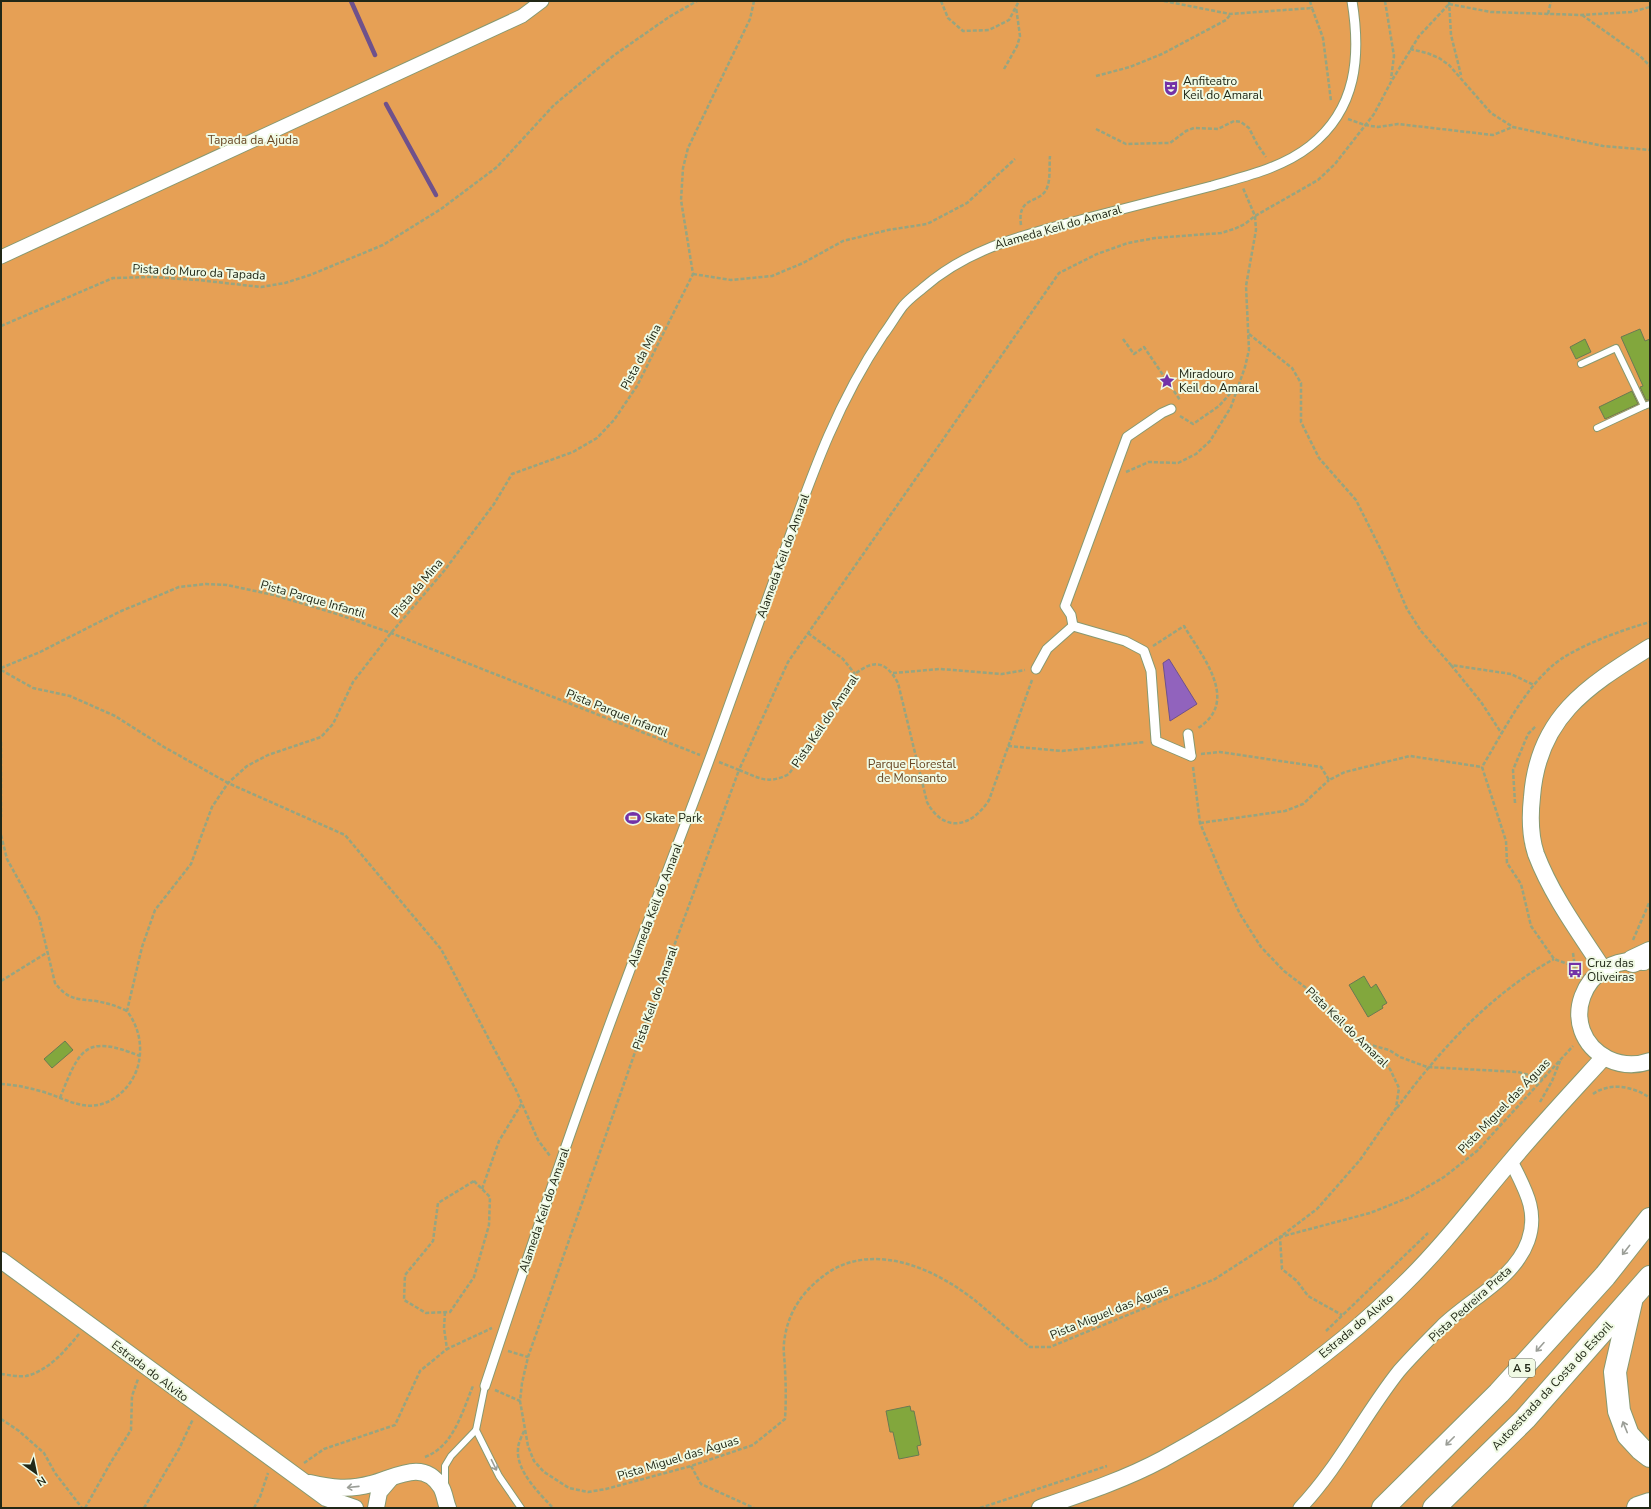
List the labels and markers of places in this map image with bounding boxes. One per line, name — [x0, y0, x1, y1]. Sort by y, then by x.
place label: Anfiteatro Keil do Amaral — [1183, 73, 1263, 103]
theatre icon: Anfiteatro Keil do Amaral — [1162, 79, 1180, 97]
place label: Miradouro Keil do Amaral — [1179, 366, 1259, 396]
place icon: Miradouro Keil do Amaral — [1158, 372, 1176, 390]
sports icon: Skate Park — [624, 809, 642, 827]
place label: Skate Park — [645, 810, 703, 826]
place label: Cruz das Oliveiras — [1587, 955, 1634, 985]
bus stop icon: Cruz das Oliveiras — [1566, 961, 1584, 979]

